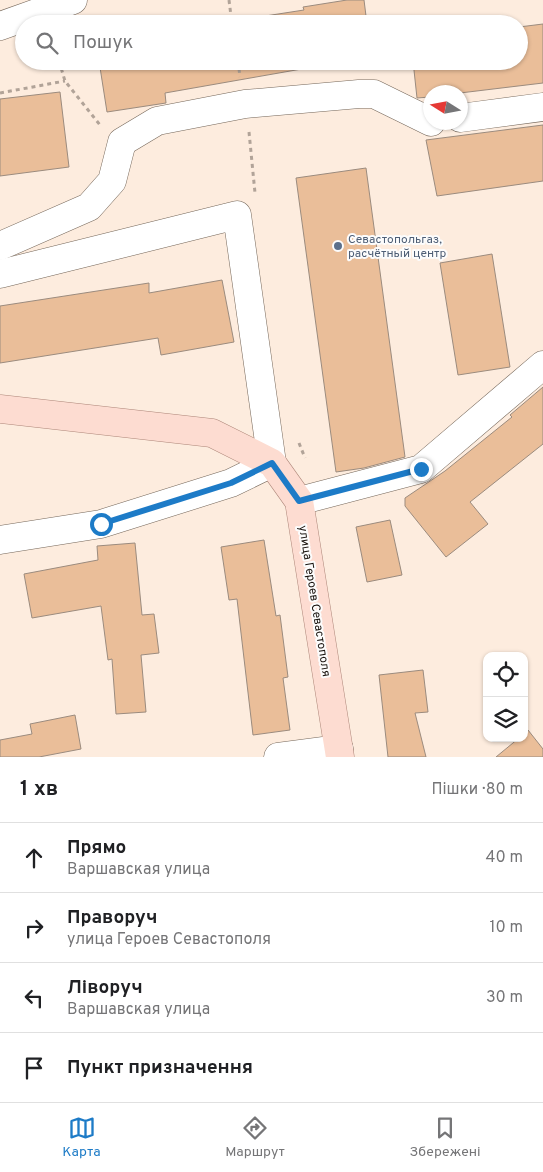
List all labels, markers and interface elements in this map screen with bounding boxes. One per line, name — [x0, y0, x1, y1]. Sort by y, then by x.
search box — [15, 15, 528, 70]
icon: search — [33, 29, 61, 57]
text: Пошук — [73, 31, 133, 55]
north arrow — [423, 85, 468, 130]
place label: Севастопольгаз, расчётный центр — [348, 232, 447, 262]
marker: Севастопольгаз, расчётный центр — [332, 240, 344, 252]
route end — [410, 458, 433, 481]
route start — [90, 513, 113, 536]
street label: улица Героев Севастополя — [294, 524, 334, 678]
map controls — [483, 652, 528, 742]
button: locate — [483, 652, 528, 697]
button: layers — [483, 697, 528, 742]
text: 1 хв — [20, 776, 58, 803]
text: Пішки · 80 m — [432, 780, 523, 800]
text: Прямо — [67, 836, 126, 860]
icon: ahead — [20, 844, 48, 872]
text: 40 m — [485, 848, 523, 868]
text: Варшавская улица — [67, 860, 210, 880]
text: Праворуч — [67, 906, 158, 930]
icon: right — [20, 914, 48, 942]
text: 10 m — [489, 918, 523, 938]
text: улица Героев Севастополя — [67, 930, 271, 950]
text: Ліворуч — [67, 976, 143, 1000]
icon: left — [20, 984, 48, 1012]
text: 30 m — [486, 988, 523, 1008]
text: Варшавская улица — [67, 1000, 210, 1020]
icon: arrive — [20, 1054, 48, 1082]
text: Пункт призначення — [67, 1056, 253, 1080]
tab: Карта — [62, 1114, 101, 1161]
tab: Маршрут — [225, 1114, 285, 1161]
tab: Збережені — [410, 1114, 481, 1161]

